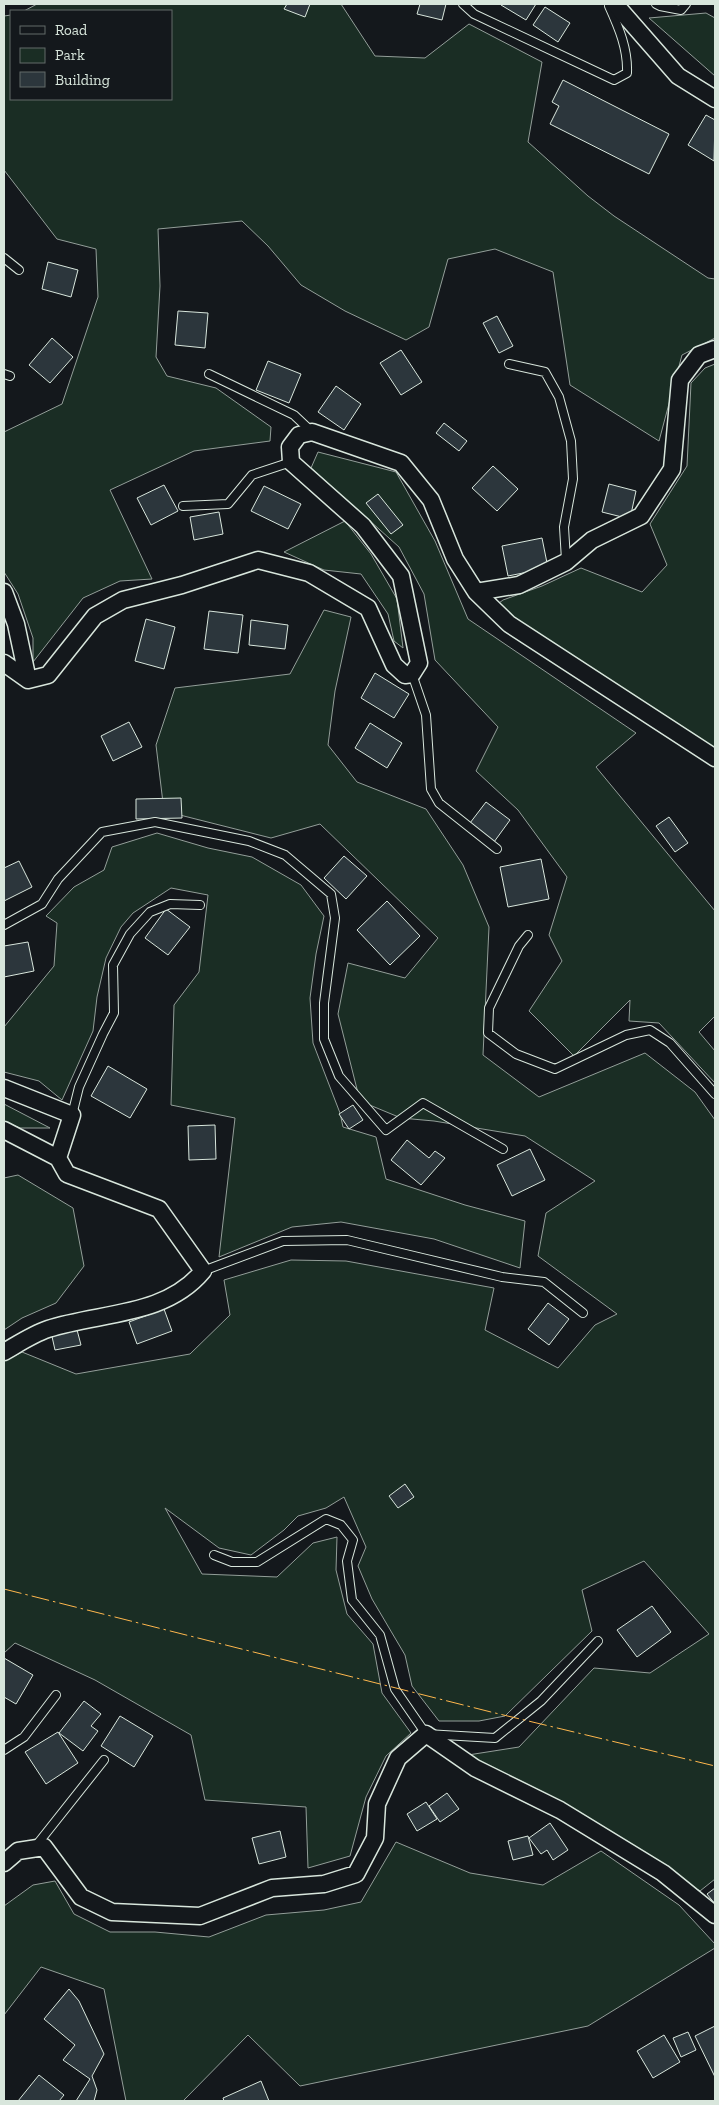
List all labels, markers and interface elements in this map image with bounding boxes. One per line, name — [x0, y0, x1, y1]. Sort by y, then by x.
legend — [10, 10, 172, 100]
text: Road — [55, 21, 88, 39]
text: Park — [55, 46, 85, 64]
text: Building — [55, 71, 110, 89]

